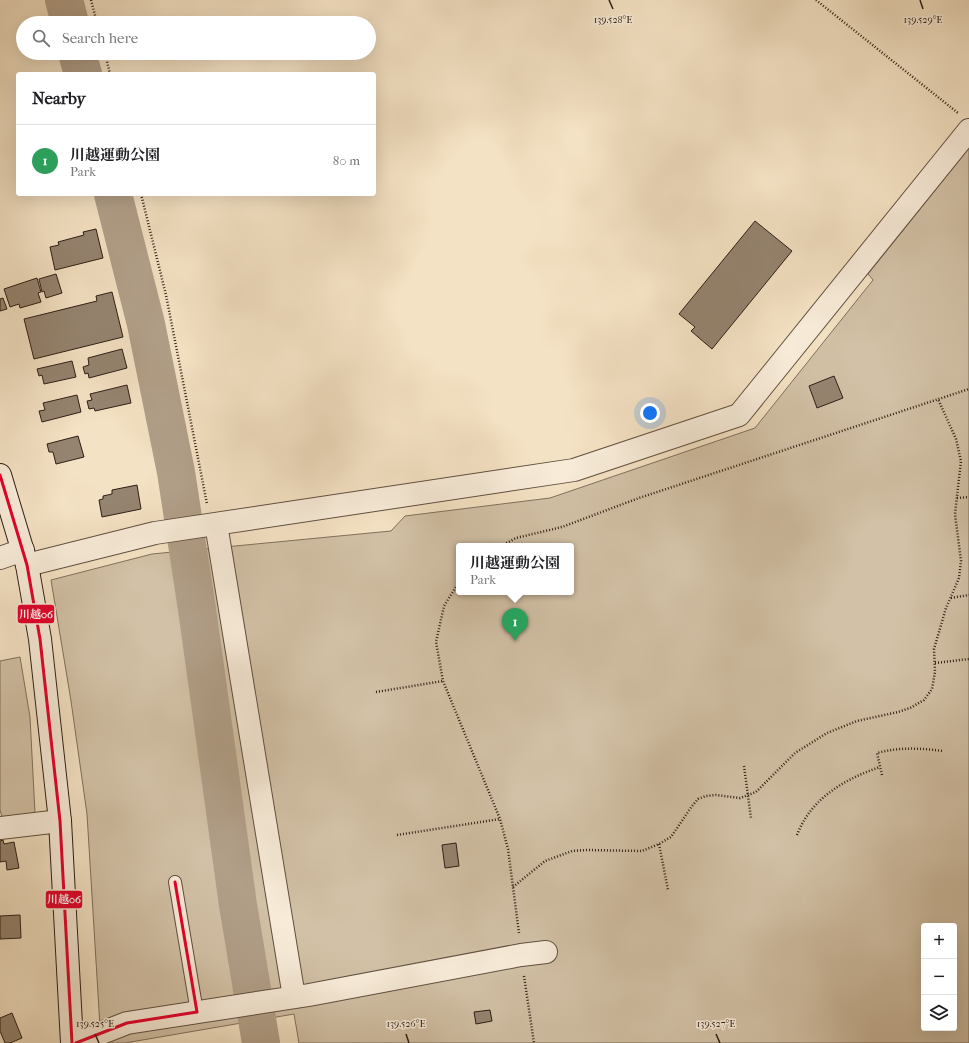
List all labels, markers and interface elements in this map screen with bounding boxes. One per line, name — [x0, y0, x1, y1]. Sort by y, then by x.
text: 139.528°E — [594, 14, 632, 26]
text: 139.529°E — [904, 14, 942, 26]
search box — [16, 16, 376, 60]
icon: search — [30, 27, 52, 49]
text: Search here — [62, 29, 138, 47]
text: Nearby — [32, 88, 86, 108]
text: 川越運動公園 — [70, 146, 160, 164]
text: 1 — [43, 153, 47, 168]
text: 80 m — [333, 153, 360, 168]
text: Park — [70, 164, 96, 179]
your location — [640, 403, 660, 423]
popup — [456, 543, 574, 595]
text: 川越運動公園 — [470, 554, 560, 572]
text: Park — [470, 572, 496, 587]
line badge: 川越06 — [17, 604, 55, 624]
text: 川越06 — [19, 608, 54, 621]
pin: 1 — [502, 608, 528, 641]
line badge: 川越06 — [45, 890, 83, 909]
text: 川越06 — [47, 893, 82, 906]
map controls — [921, 923, 957, 1031]
button: + — [921, 923, 957, 959]
button: − — [921, 959, 957, 995]
button: layers — [921, 995, 957, 1031]
text: 139.525°E — [76, 1018, 114, 1030]
text: 139.526°E — [386, 1018, 426, 1030]
text: 139.527°E — [697, 1018, 735, 1030]

